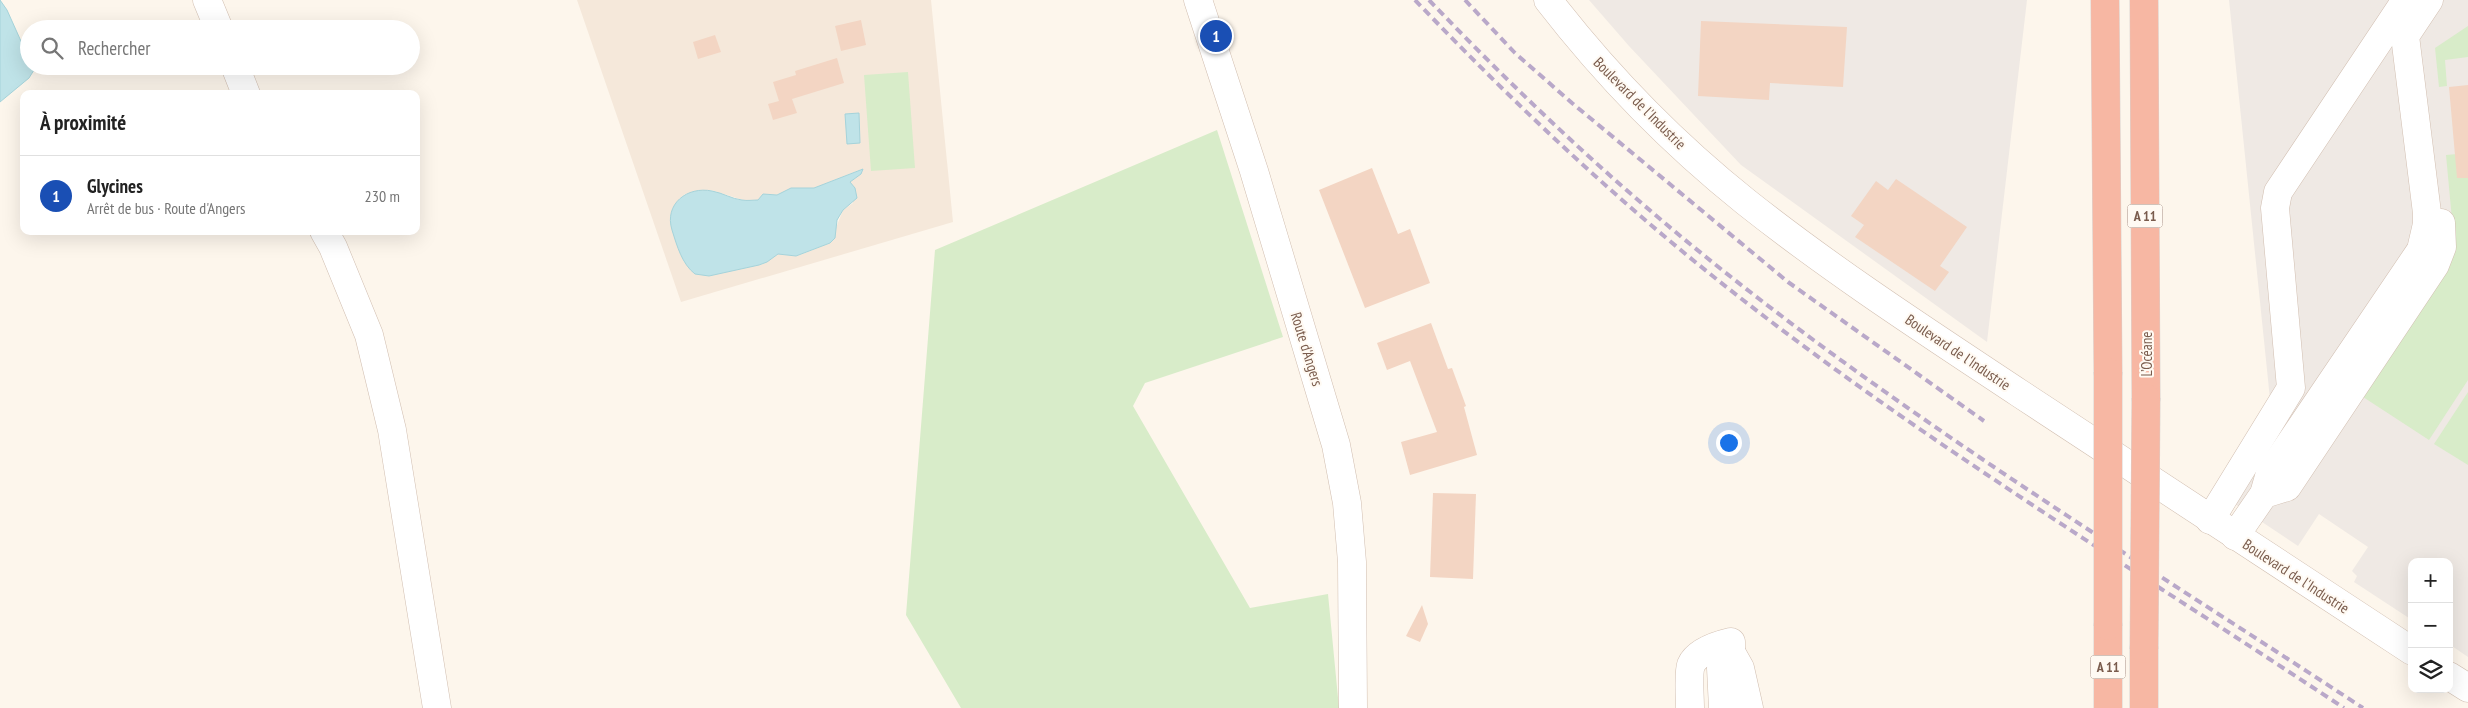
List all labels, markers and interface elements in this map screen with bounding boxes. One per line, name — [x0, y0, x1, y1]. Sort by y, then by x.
pin: 1 — [1200, 17, 1232, 55]
search box — [20, 20, 420, 75]
icon: search — [38, 34, 66, 62]
text: Rechercher — [78, 36, 150, 60]
street label: Boulevard de l'Industrie — [1590, 53, 1690, 153]
text: À proximité — [40, 109, 126, 136]
text: Glycines — [87, 174, 143, 198]
text: 1 — [52, 186, 60, 206]
text: 230 m — [365, 186, 400, 206]
text: Arrêt de bus · Route d'Angers — [87, 198, 245, 218]
road number: A 11 — [2128, 205, 2162, 228]
street label: Route d'Angers — [1287, 310, 1327, 388]
street label: Boulevard de l'Industrie — [1902, 310, 2014, 394]
street label: L’Océane — [2137, 332, 2156, 376]
your location — [1716, 430, 1742, 456]
street label: Boulevard de l'Industrie — [2239, 535, 2353, 617]
map controls — [2408, 558, 2453, 693]
button: + — [2408, 558, 2453, 603]
button: − — [2408, 603, 2453, 648]
button: layers — [2408, 648, 2453, 693]
road number: A 11 — [2090, 656, 2126, 679]

